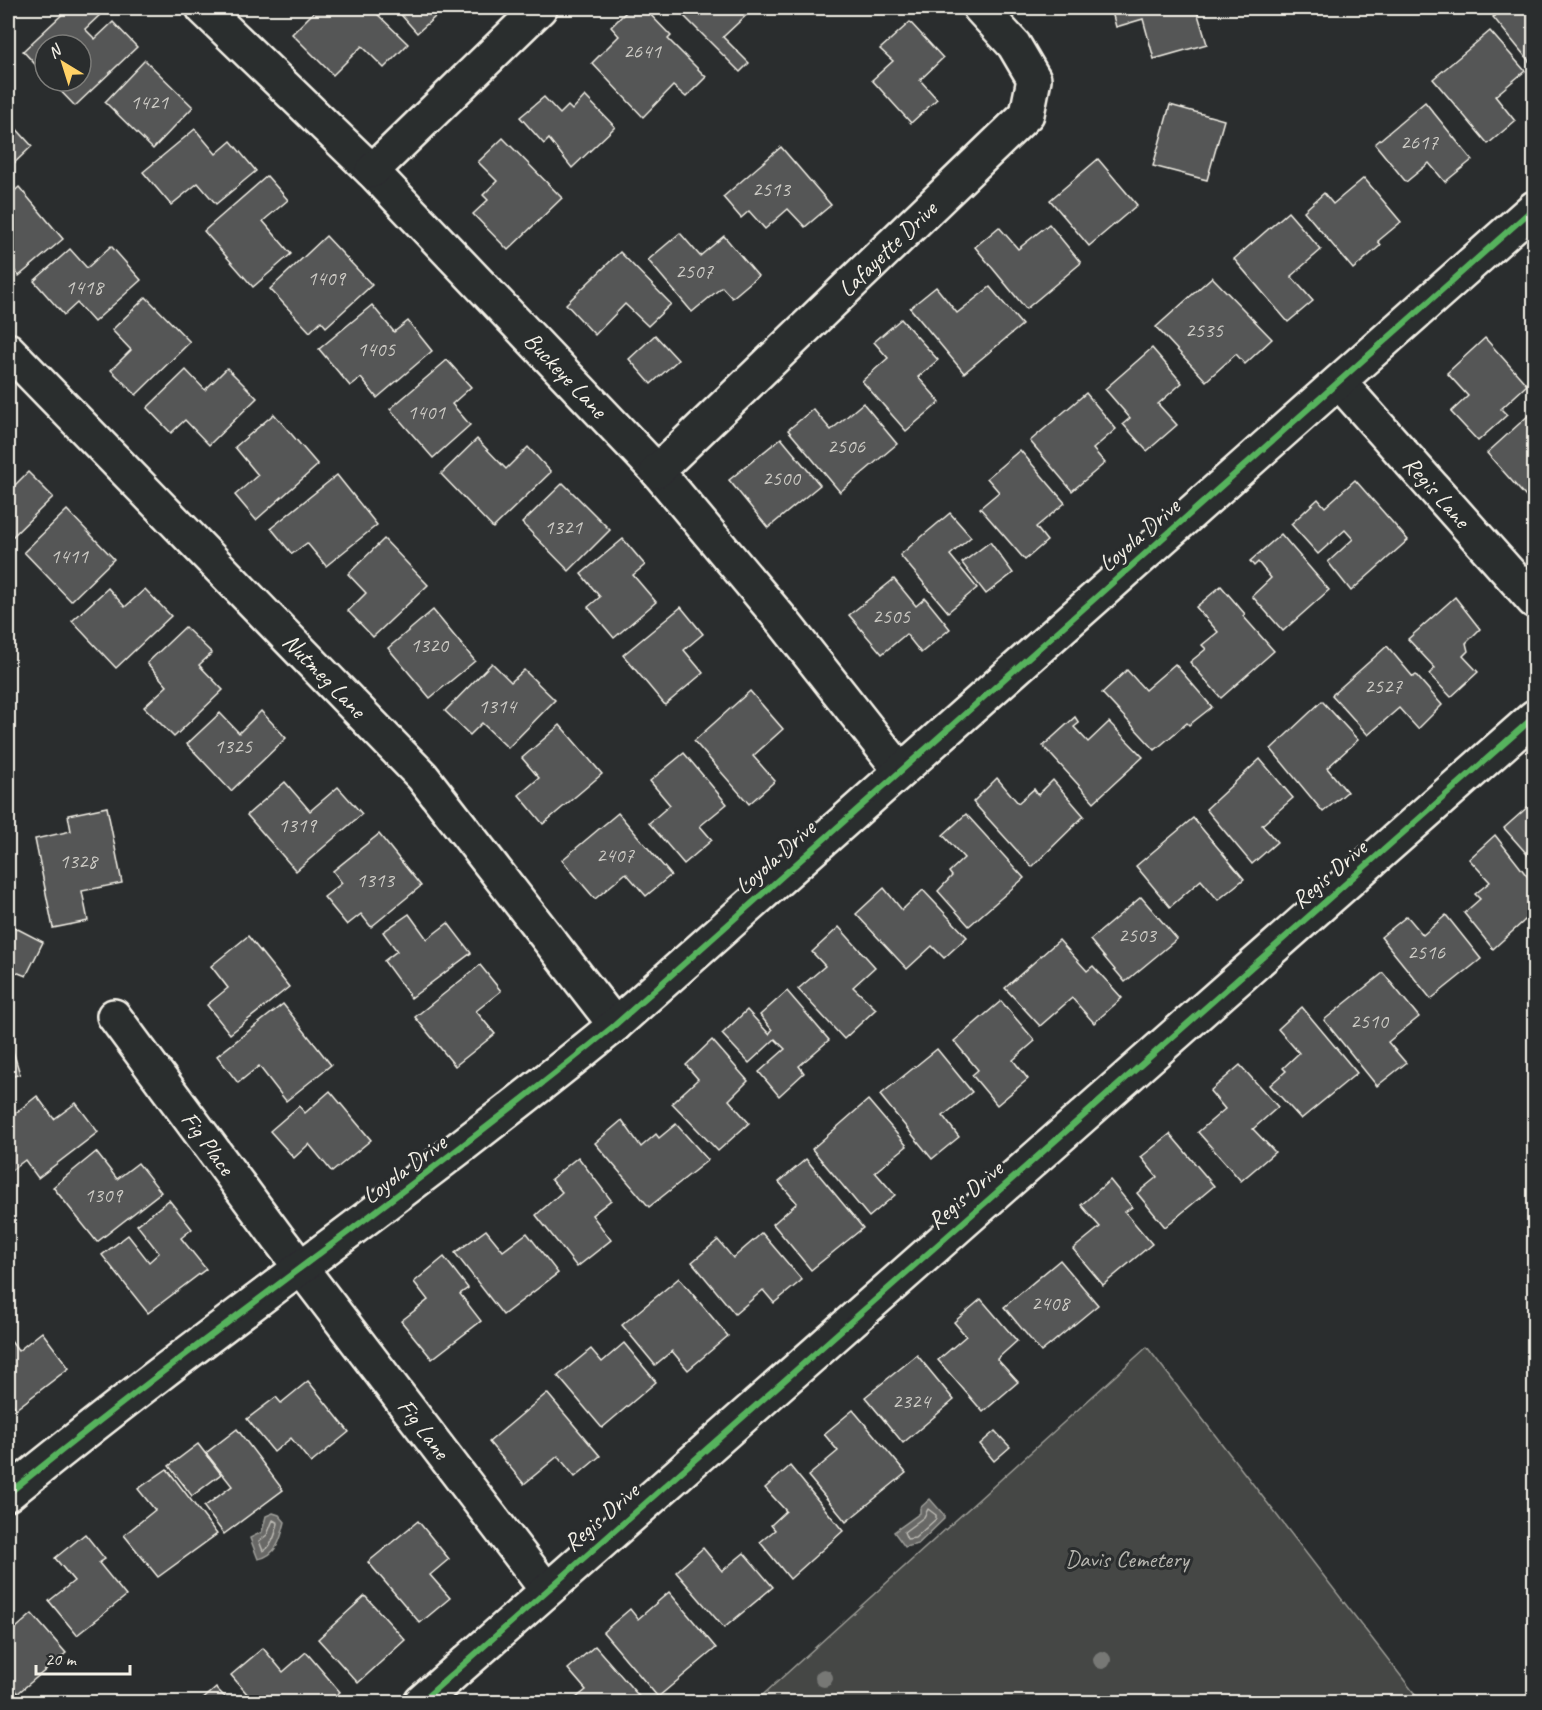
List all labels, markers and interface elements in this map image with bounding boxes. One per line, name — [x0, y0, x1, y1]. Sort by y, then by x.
north arrow — [33, 33, 93, 93]
house number: 2641 — [623, 38, 662, 64]
text: N — [44, 39, 67, 63]
house number: 1421 — [130, 89, 169, 115]
house number: 2617 — [1400, 129, 1439, 155]
house number: 2513 — [752, 176, 791, 202]
street label: Lafayette Drive — [832, 193, 944, 303]
house number: 2507 — [675, 258, 714, 284]
house number: 1409 — [307, 265, 346, 291]
house number: 1418 — [65, 274, 105, 300]
house number: 2535 — [1185, 317, 1224, 343]
street label: Buckeye Lane — [518, 326, 615, 426]
house number: 1405 — [357, 336, 396, 362]
house number: 1401 — [407, 399, 446, 425]
house number: 2506 — [827, 433, 865, 459]
street label: Regis Lane — [1397, 450, 1478, 536]
house number: 2500 — [762, 465, 801, 491]
street label: Loyola Drive — [1092, 490, 1187, 578]
house number: 1321 — [544, 514, 583, 540]
house number: 1411 — [50, 543, 89, 569]
house number: 2505 — [872, 603, 911, 629]
street label: Nutmeg Lane — [276, 627, 374, 726]
house number: 1320 — [410, 632, 449, 658]
house number: 2527 — [1364, 673, 1403, 699]
house number: 1314 — [478, 693, 518, 719]
house number: 1325 — [214, 733, 253, 759]
house number: 1319 — [278, 812, 317, 838]
street label: Loyola Drive — [729, 812, 823, 901]
street label: Regis Drive — [1285, 832, 1375, 915]
house number: 2407 — [596, 842, 635, 868]
house number: 1328 — [59, 848, 99, 874]
house number: 1313 — [356, 867, 395, 893]
house number: 2503 — [1118, 922, 1157, 948]
house number: 2516 — [1407, 939, 1445, 965]
house number: 2510 — [1350, 1008, 1389, 1034]
street label: Fig Place — [174, 1105, 243, 1183]
street label: Loyola Drive — [356, 1126, 454, 1210]
street label: Regis Drive — [921, 1153, 1011, 1236]
house number: 1309 — [84, 1182, 123, 1208]
house number: 2408 — [1031, 1290, 1071, 1316]
house number: 2324 — [892, 1388, 932, 1414]
street label: Fig Lane — [391, 1392, 458, 1467]
street label: Regis Drive — [557, 1475, 647, 1558]
park label: Davis Cemetery — [1065, 1544, 1191, 1574]
scale bar — [36, 1638, 130, 1676]
text: 20 m — [45, 1648, 78, 1670]

